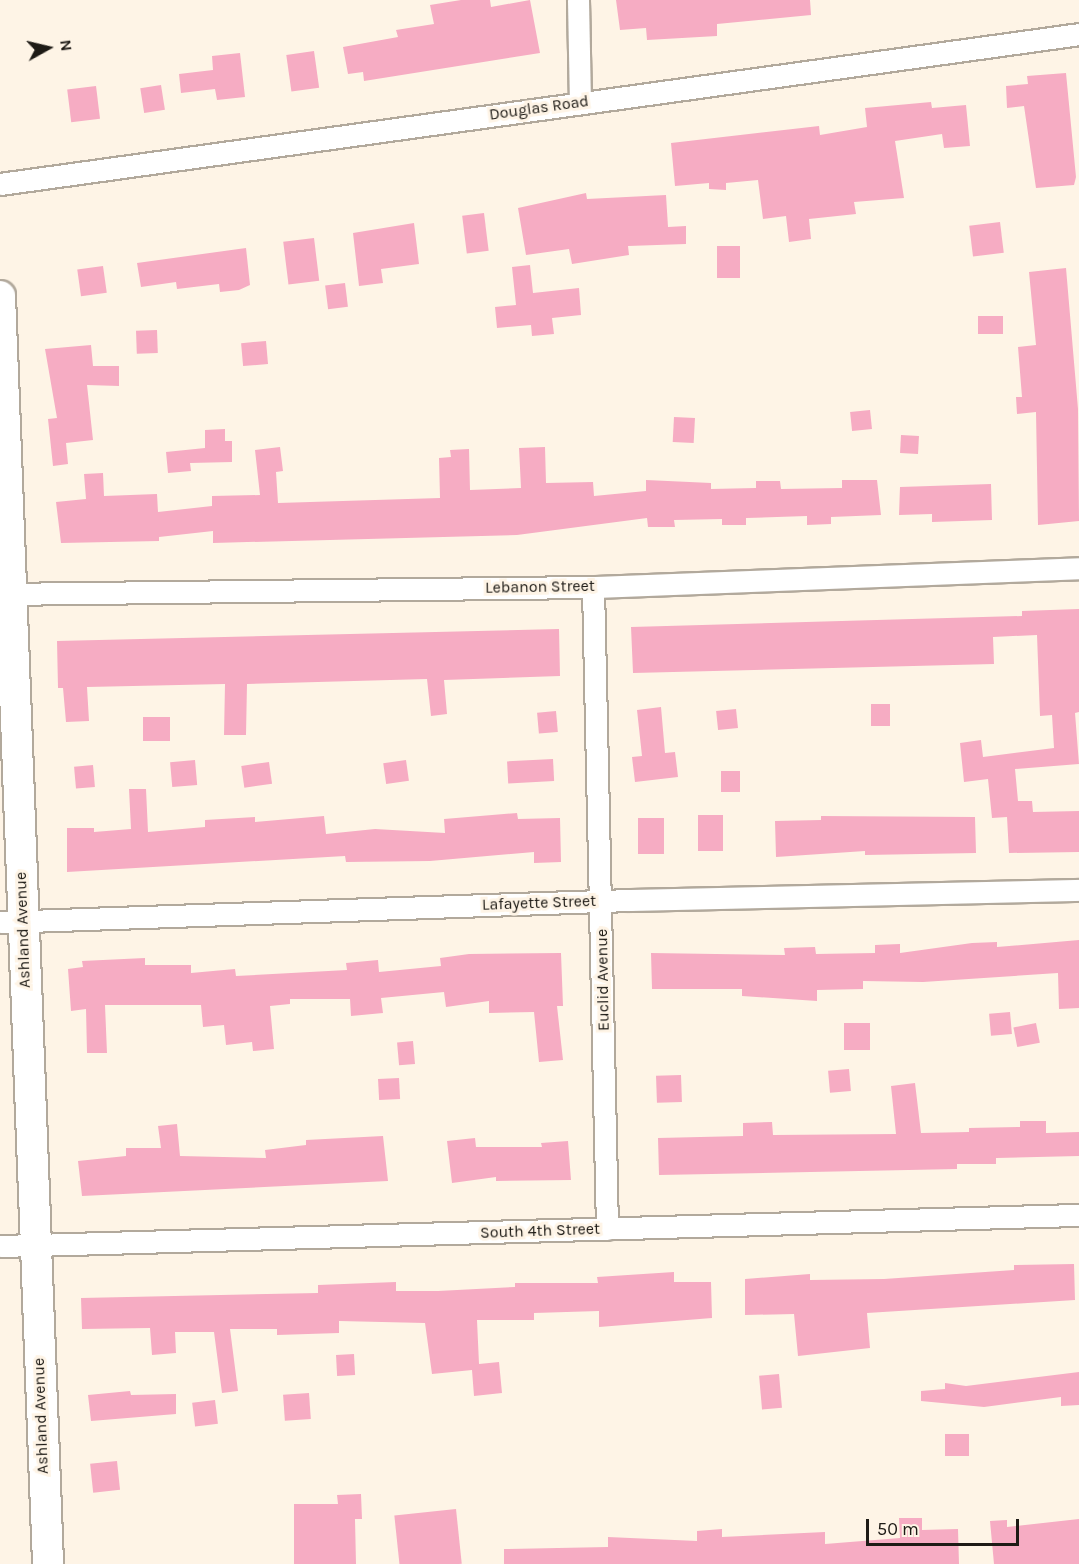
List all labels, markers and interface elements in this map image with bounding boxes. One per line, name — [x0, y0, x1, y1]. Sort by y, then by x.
north arrow — [18, 18, 78, 78]
text: N — [56, 38, 77, 52]
street label: Douglas Road — [488, 92, 590, 124]
street label: Lebanon Street — [485, 576, 595, 598]
street label: Ashland Avenue — [11, 872, 35, 988]
street label: Lafayette Street — [482, 891, 596, 915]
street label: Euclid Avenue — [593, 929, 613, 1031]
street label: South 4th Street — [480, 1219, 600, 1243]
street label: Ashland Avenue — [29, 1358, 53, 1474]
scale bar — [869, 1507, 1022, 1545]
text: 50 m — [877, 1518, 919, 1540]

